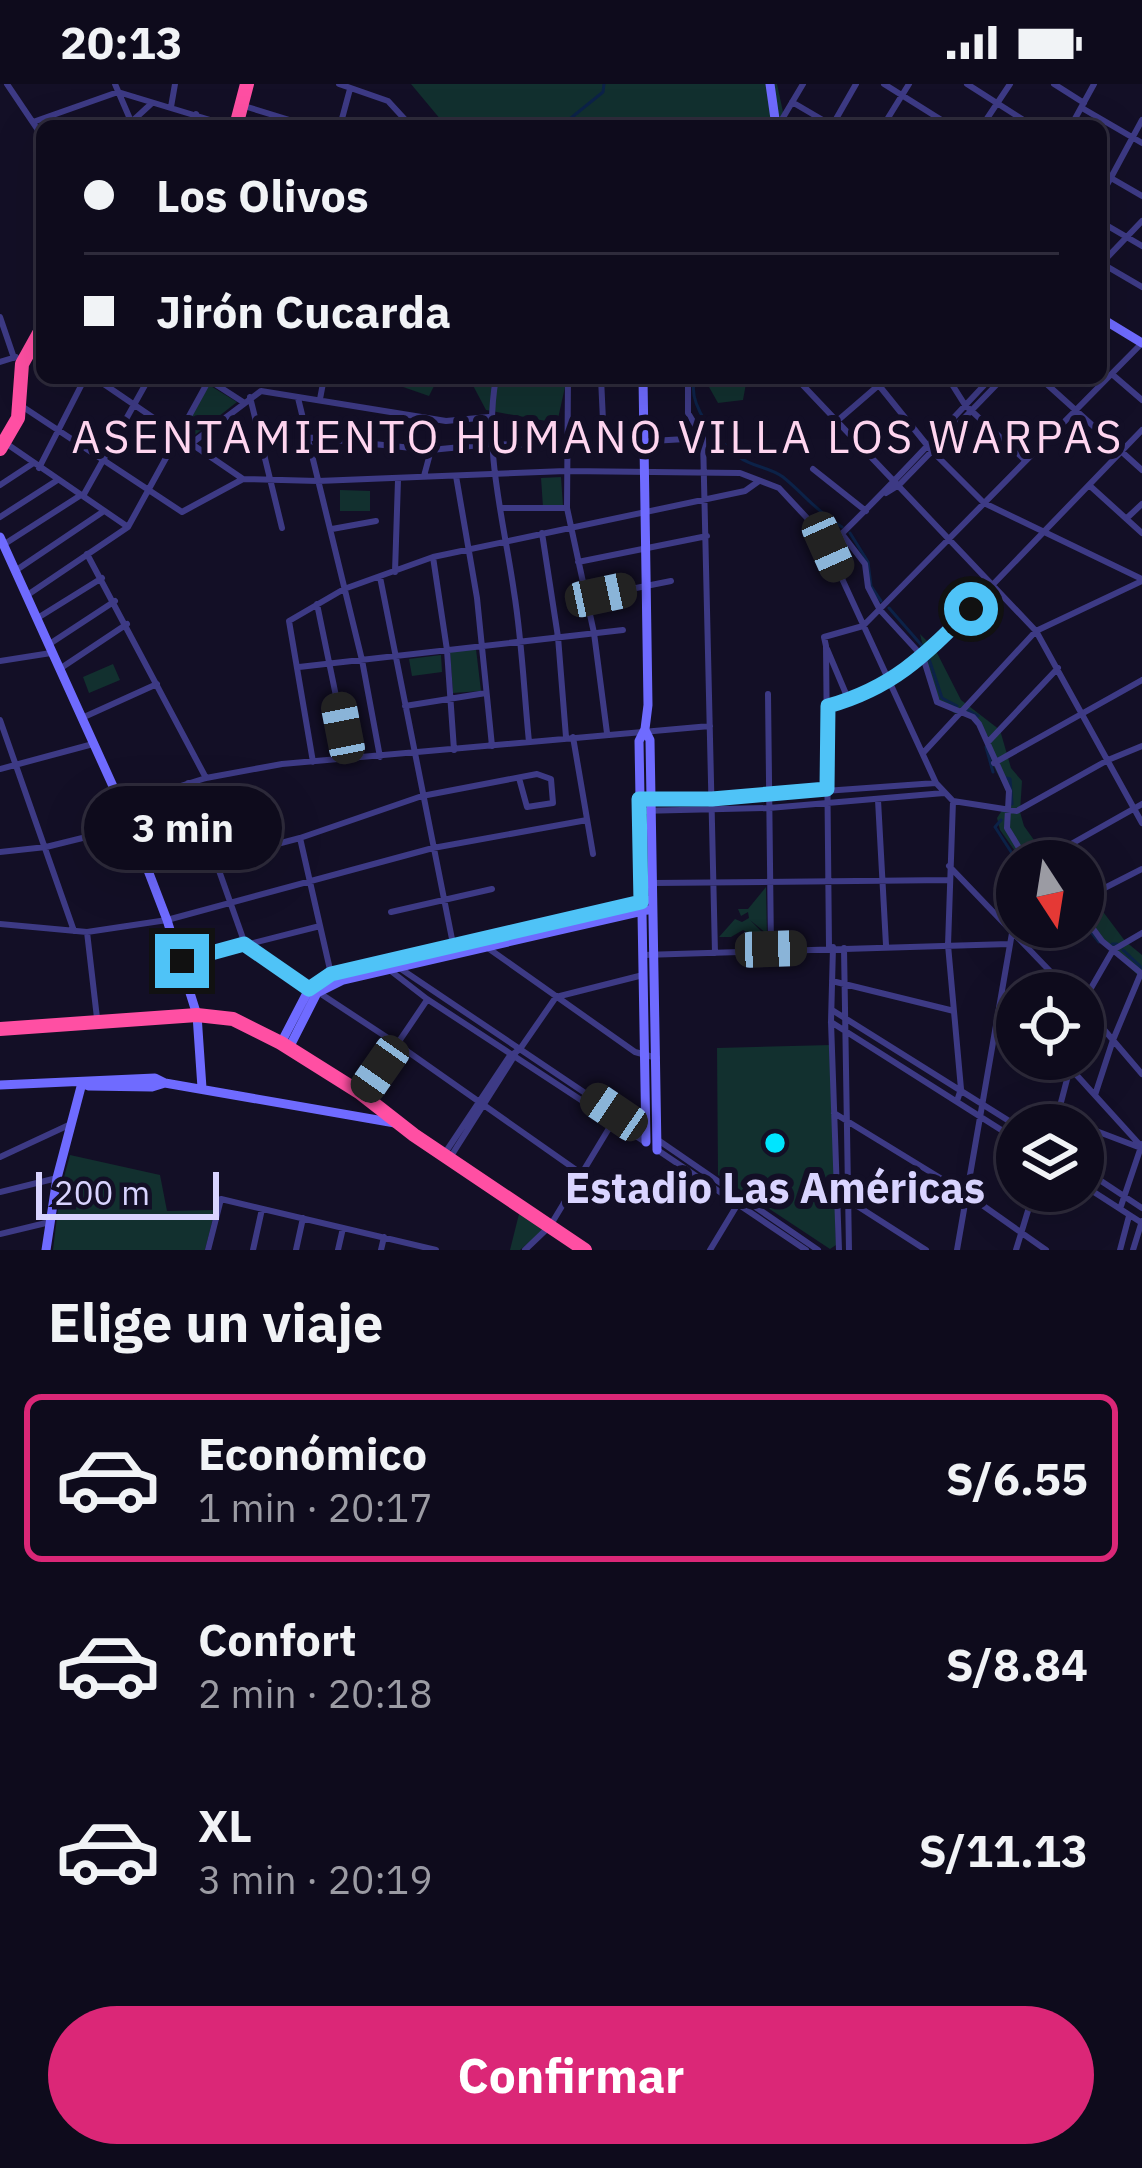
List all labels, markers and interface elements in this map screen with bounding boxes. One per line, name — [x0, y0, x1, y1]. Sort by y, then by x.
text: 20:13 — [60, 13, 183, 71]
text: Los Olivos — [156, 166, 369, 224]
text: Jirón Cucarda — [156, 282, 451, 340]
district label: ASENTAMIENTO HUMANO VILLA LOS WARPAS — [71, 407, 1125, 465]
car — [797, 507, 859, 587]
car — [562, 570, 640, 620]
route start — [944, 582, 998, 636]
car — [318, 689, 368, 767]
callout: 3 min — [83, 787, 281, 871]
text: 3 min — [132, 802, 234, 853]
north arrow — [996, 840, 1104, 948]
map controls — [996, 840, 1104, 1212]
car — [734, 930, 808, 968]
route end — [155, 934, 209, 988]
button: locate — [996, 972, 1104, 1080]
car — [345, 1029, 415, 1109]
car — [574, 1077, 654, 1147]
button: layers — [996, 1104, 1104, 1212]
marker: Estadio Las Américas — [762, 1130, 788, 1156]
place label: Estadio Las Américas — [565, 1160, 985, 1215]
scale bar — [36, 1166, 219, 1219]
text: 200 m — [54, 1171, 150, 1214]
text: Elige un viaje — [48, 1287, 383, 1357]
icon: car — [54, 1424, 162, 1532]
text: Económico — [198, 1424, 427, 1482]
text: S/6.55 — [946, 1449, 1088, 1507]
text: 1 min · 20:17 — [198, 1482, 433, 1533]
icon: car — [54, 1610, 162, 1718]
text: Confort — [198, 1610, 357, 1668]
text: S/8.84 — [946, 1635, 1088, 1693]
text: 2 min · 20:18 — [198, 1668, 433, 1719]
icon: car — [54, 1796, 162, 1904]
text: XL — [198, 1796, 252, 1854]
text: S/11.13 — [919, 1821, 1088, 1879]
text: 3 min · 20:19 — [198, 1854, 433, 1905]
button: Confirmar — [48, 2006, 1094, 2144]

